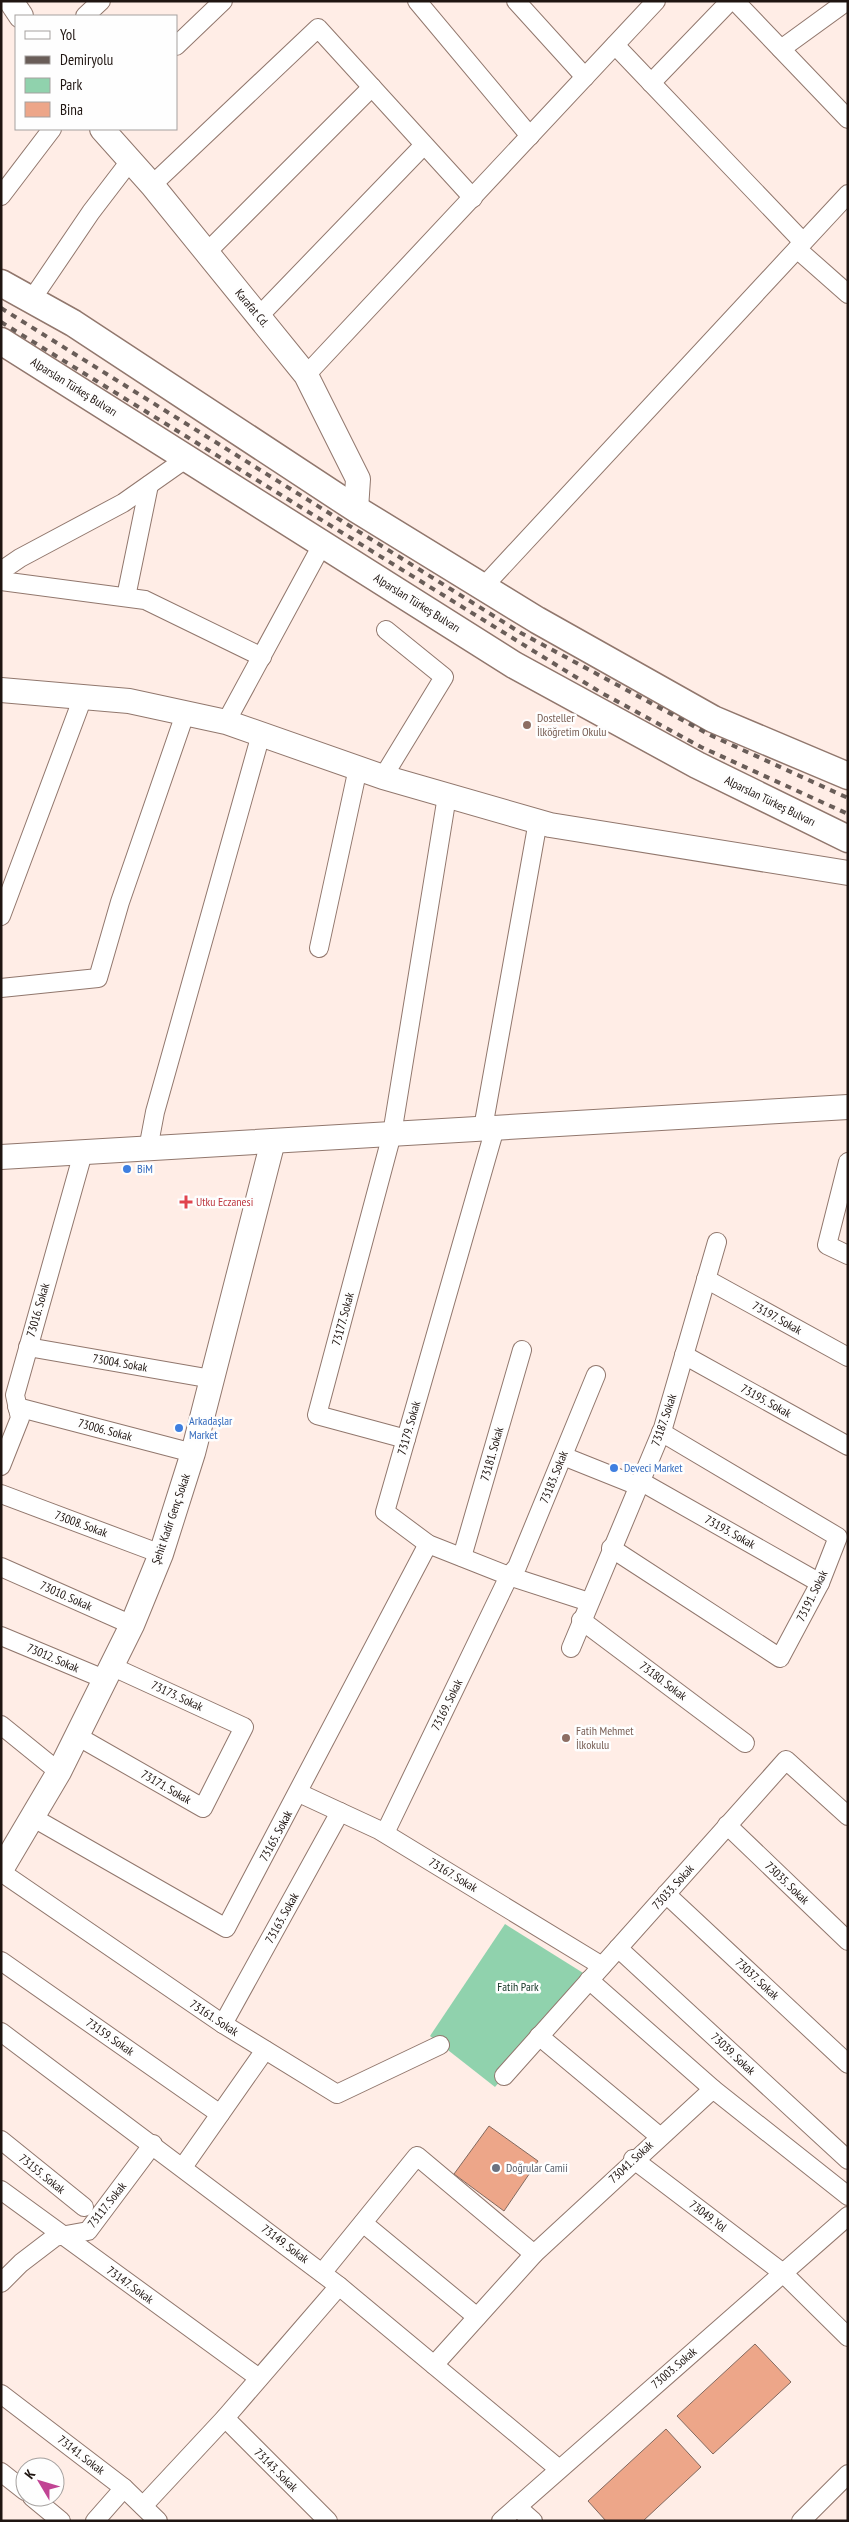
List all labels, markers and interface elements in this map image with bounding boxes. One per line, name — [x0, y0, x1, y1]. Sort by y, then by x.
legend — [15, 15, 178, 130]
text: Yol — [60, 25, 76, 44]
text: Demiryolu — [60, 50, 113, 69]
text: Park — [60, 75, 82, 94]
text: Bina — [60, 100, 83, 119]
street label: Karafat Cd. — [232, 286, 273, 330]
street label: Alparslan Türkeş Bulvarı — [28, 354, 120, 419]
street label: Alparslan Türkeş Bulvarı — [371, 570, 463, 635]
place label: Dosteller İlköğretim Okulu — [537, 710, 606, 739]
marker: Dosteller İlköğretim Okulu — [521, 719, 533, 731]
street label: Alparslan Türkeş Bulvarı — [722, 772, 818, 829]
place label: BiM — [137, 1161, 153, 1176]
marker: BiM — [121, 1163, 133, 1175]
place label: Utku Eczanesi — [196, 1194, 253, 1209]
marker: Utku Eczanesi — [180, 1196, 192, 1208]
street label: 73016. Sokak — [23, 1281, 52, 1339]
street label: 73177. Sokak — [328, 1290, 357, 1347]
street label: 73197. Sokak — [750, 1298, 805, 1337]
street label: 73004. Sokak — [92, 1350, 149, 1375]
street label: 73195. Sokak — [738, 1381, 794, 1421]
street label: 73187. Sokak — [648, 1391, 680, 1448]
street label: 73179. Sokak — [394, 1399, 423, 1457]
place label: Arkadaşlar Market — [189, 1413, 233, 1442]
street label: 73006. Sokak — [76, 1415, 134, 1444]
marker: Arkadaşlar Market — [173, 1422, 185, 1434]
street label: 73181. Sokak — [477, 1425, 506, 1483]
street label: 73183. Sokak — [536, 1448, 571, 1505]
place label: Deveci Market — [624, 1460, 683, 1475]
marker: Deveci Market — [608, 1462, 620, 1474]
street label: Şehit Kadir Genç Sokak — [148, 1471, 193, 1566]
street label: 73008. Sokak — [53, 1507, 110, 1540]
street label: 73193. Sokak — [702, 1512, 758, 1552]
street label: 73191. Sokak — [793, 1567, 831, 1624]
street label: 73010. Sokak — [38, 1577, 95, 1614]
street label: 73012. Sokak — [25, 1640, 82, 1675]
street label: 73180. Sokak — [637, 1658, 690, 1703]
street label: 73169. Sokak — [428, 1676, 466, 1733]
street label: 73173. Sokak — [149, 1677, 206, 1714]
place label: Fatih Mehmet İlkokulu — [576, 1723, 634, 1752]
marker: Fatih Mehmet İlkokulu — [560, 1732, 572, 1744]
street label: 73171. Sokak — [139, 1766, 194, 1807]
street label: 73165. Sokak — [256, 1808, 295, 1864]
street label: 73167. Sokak — [426, 1854, 481, 1895]
street label: 73035. Sokak — [762, 1858, 813, 1907]
street label: 73033. Sokak — [649, 1861, 697, 1912]
street label: 73163. Sokak — [262, 1890, 302, 1946]
street label: 73037. Sokak — [732, 1955, 783, 2003]
park label: Fatih Park — [497, 1979, 539, 1994]
street label: 73161. Sokak — [187, 1996, 242, 2039]
street label: 73159. Sokak — [83, 2015, 138, 2059]
street label: 73039. Sokak — [708, 2029, 759, 2078]
street label: 73041. Sokak — [605, 2137, 656, 2186]
street label: 73155. Sokak — [16, 2150, 69, 2197]
place label: Doğrular Camii — [506, 2160, 568, 2175]
marker: Doğrular Camii — [490, 2162, 502, 2174]
street label: 73117. Sokak — [84, 2178, 129, 2231]
street label: 73049. Yol — [687, 2197, 730, 2235]
street label: 73149. Sokak — [259, 2221, 312, 2266]
street label: 73147. Sokak — [104, 2263, 157, 2307]
street label: 73003. Sokak — [648, 2344, 700, 2391]
street label: 73141. Sokak — [55, 2432, 108, 2478]
street label: 73143. Sokak — [251, 2445, 301, 2495]
north arrow — [15, 2457, 65, 2507]
text: K — [20, 2465, 40, 2482]

